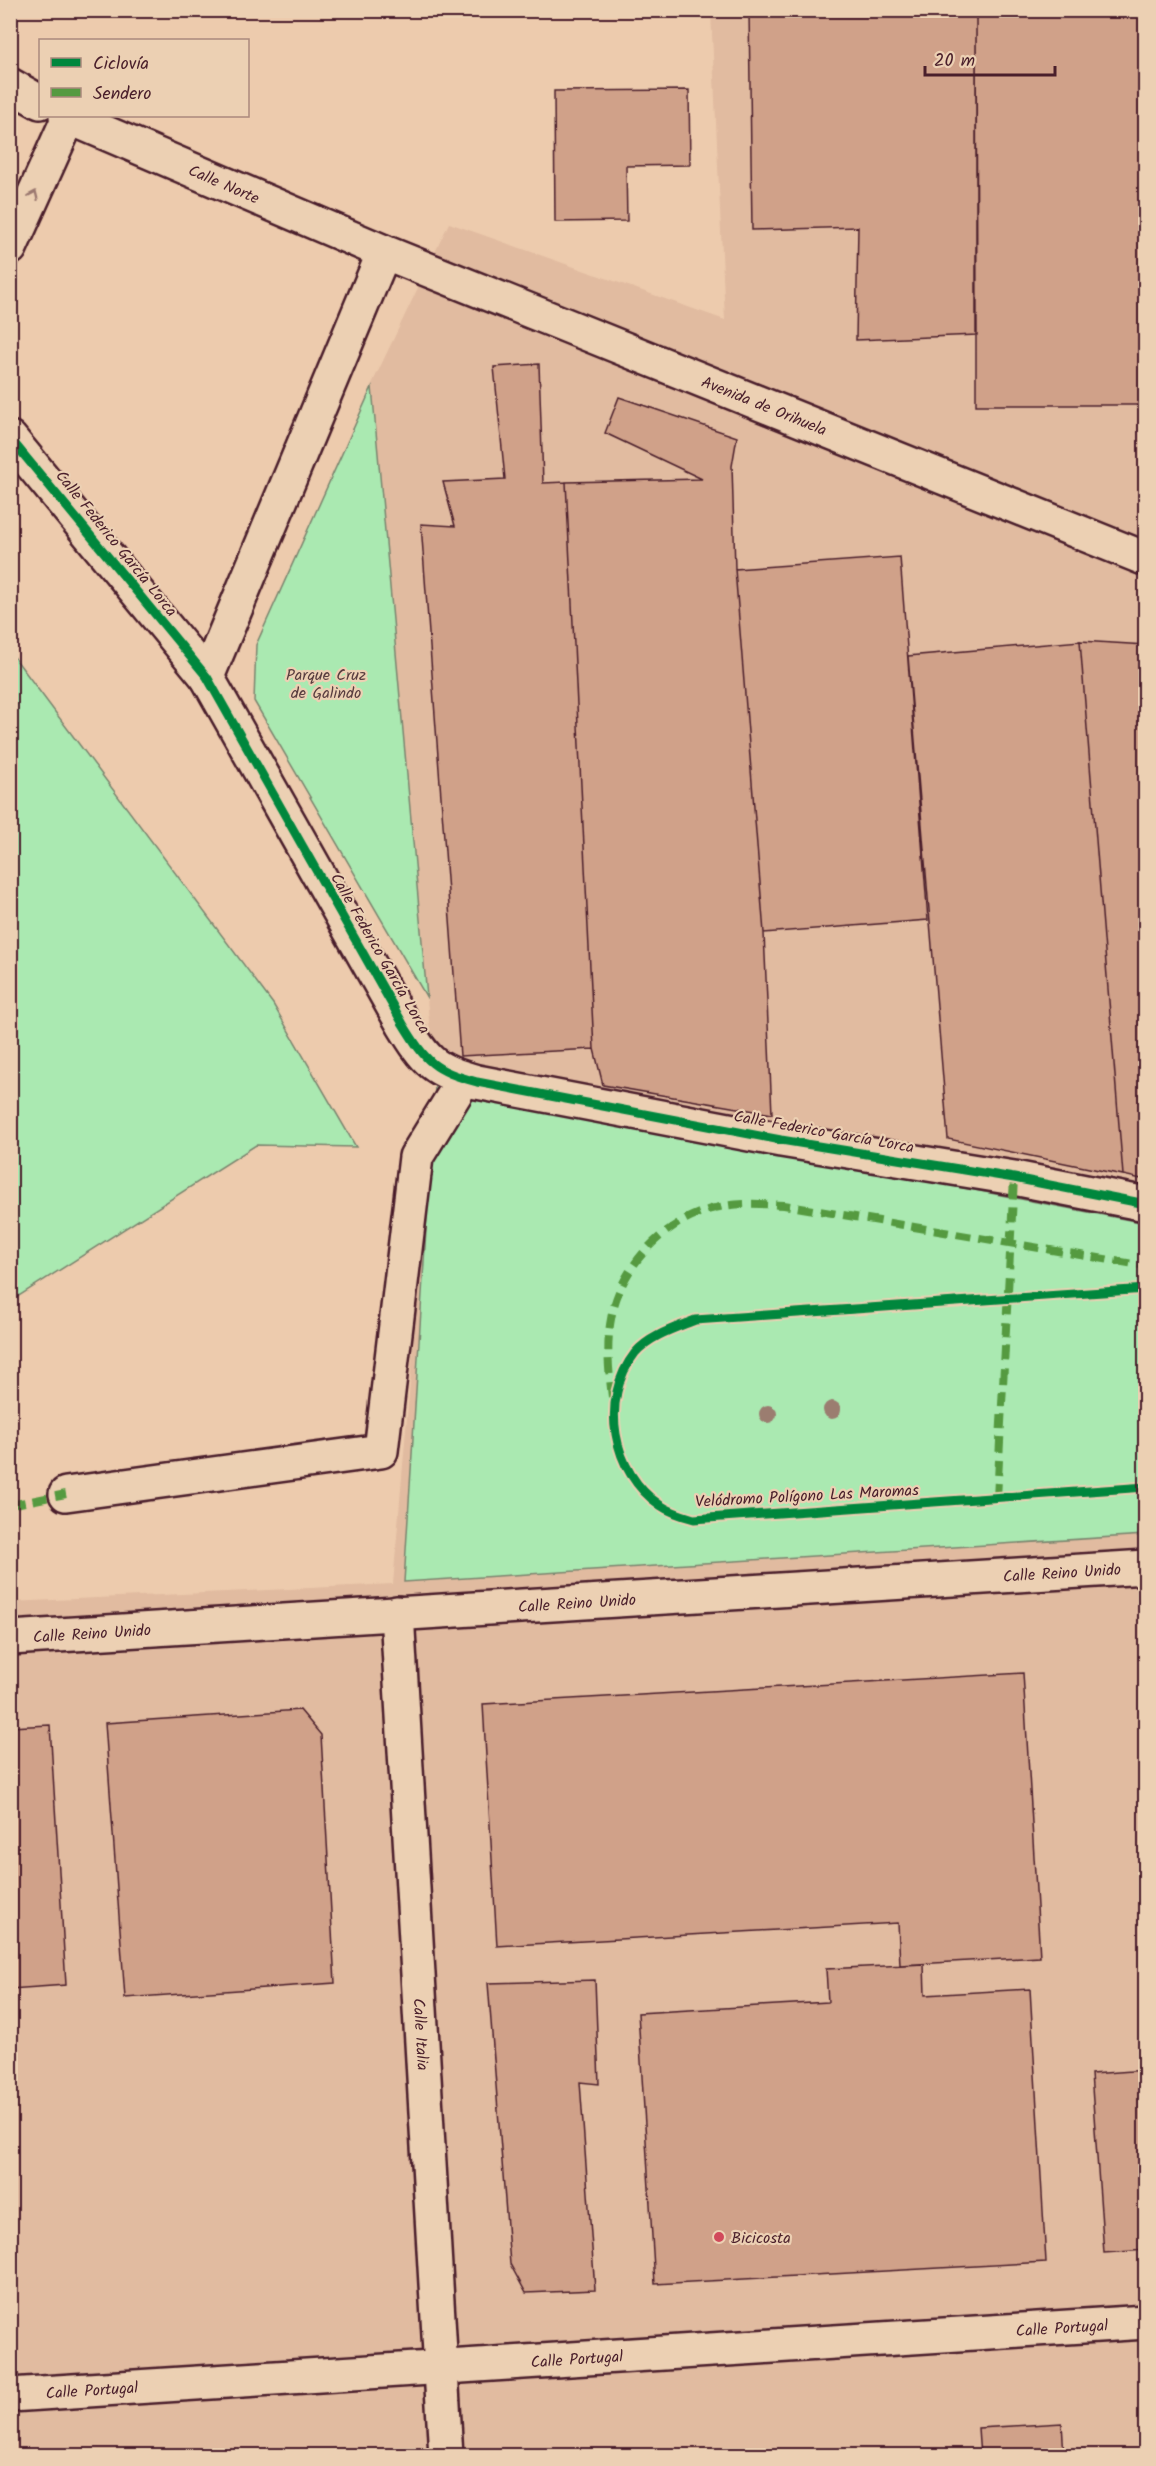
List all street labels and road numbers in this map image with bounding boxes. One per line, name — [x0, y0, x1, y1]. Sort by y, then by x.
street label: Calle Norte — [184, 159, 263, 211]
street label: Avenida de Orihuela — [697, 370, 830, 443]
street label: Calle Federico García Lorca — [49, 465, 183, 623]
street label: Calle Federico García Lorca — [323, 868, 436, 1039]
street label: Calle Federico García Lorca — [732, 1104, 916, 1161]
street label: Velódromo Polígono Las Maromas — [695, 1478, 920, 1515]
street label: Calle Reino Unido — [1002, 1558, 1122, 1590]
street label: Calle Reino Unido — [517, 1588, 637, 1620]
street label: Calle Reino Unido — [32, 1618, 152, 1651]
street label: Calle Italia — [405, 1997, 435, 2071]
street label: Calle Portugal — [1015, 2313, 1109, 2344]
street label: Calle Portugal — [530, 2345, 624, 2376]
street label: Calle Portugal — [45, 2376, 139, 2407]

